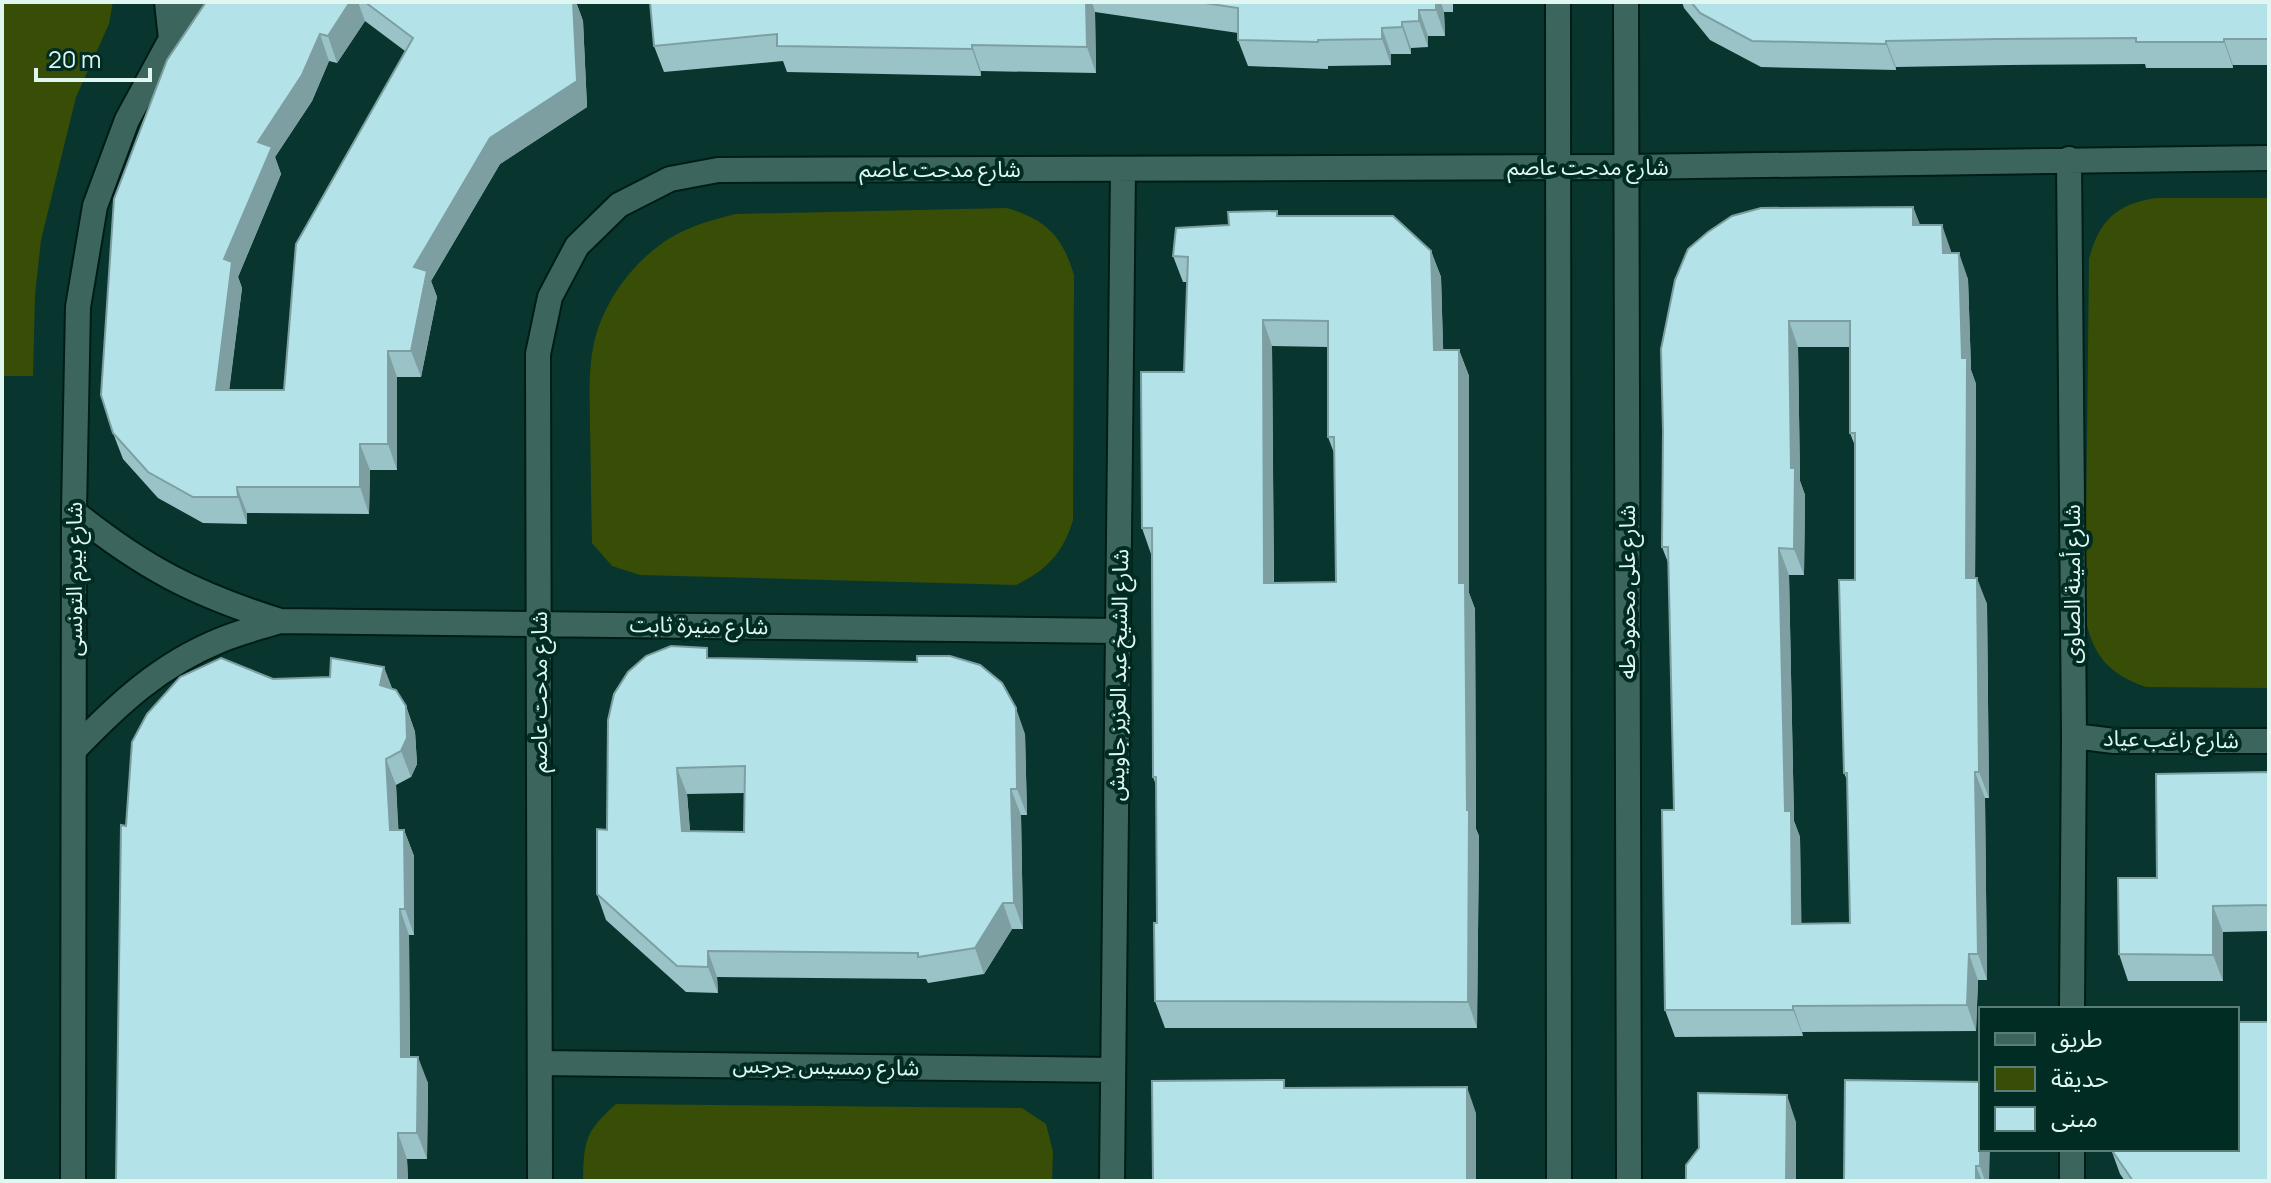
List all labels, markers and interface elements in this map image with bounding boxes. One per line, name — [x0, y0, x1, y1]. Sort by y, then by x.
scale bar — [36, 32, 150, 82]
text: 20 m — [48, 42, 101, 75]
street label: شارع مدحت عاصم — [1507, 152, 1669, 184]
street label: شارع مدحت عاصم — [859, 154, 1021, 186]
street label: شارع بيرم التونسى — [59, 502, 91, 656]
street label: شارع أمينة الصاوى — [2057, 504, 2089, 664]
street label: شارع على محمود طه — [1612, 505, 1644, 679]
street label: شارع الشيخ عبد العزيز جاويش — [1101, 549, 1137, 801]
street label: شارع منيرة ثابت — [629, 609, 769, 643]
street label: شارع مدحت عاصم — [524, 611, 556, 773]
street label: شارع راغب عياد — [2103, 723, 2239, 757]
legend — [1979, 1007, 2239, 1151]
text: طريق — [2051, 1021, 2103, 1054]
street label: شارع رمسيس جرجس — [732, 1049, 920, 1085]
text: حديقة — [2051, 1061, 2109, 1094]
text: مبنى — [2051, 1101, 2098, 1134]

